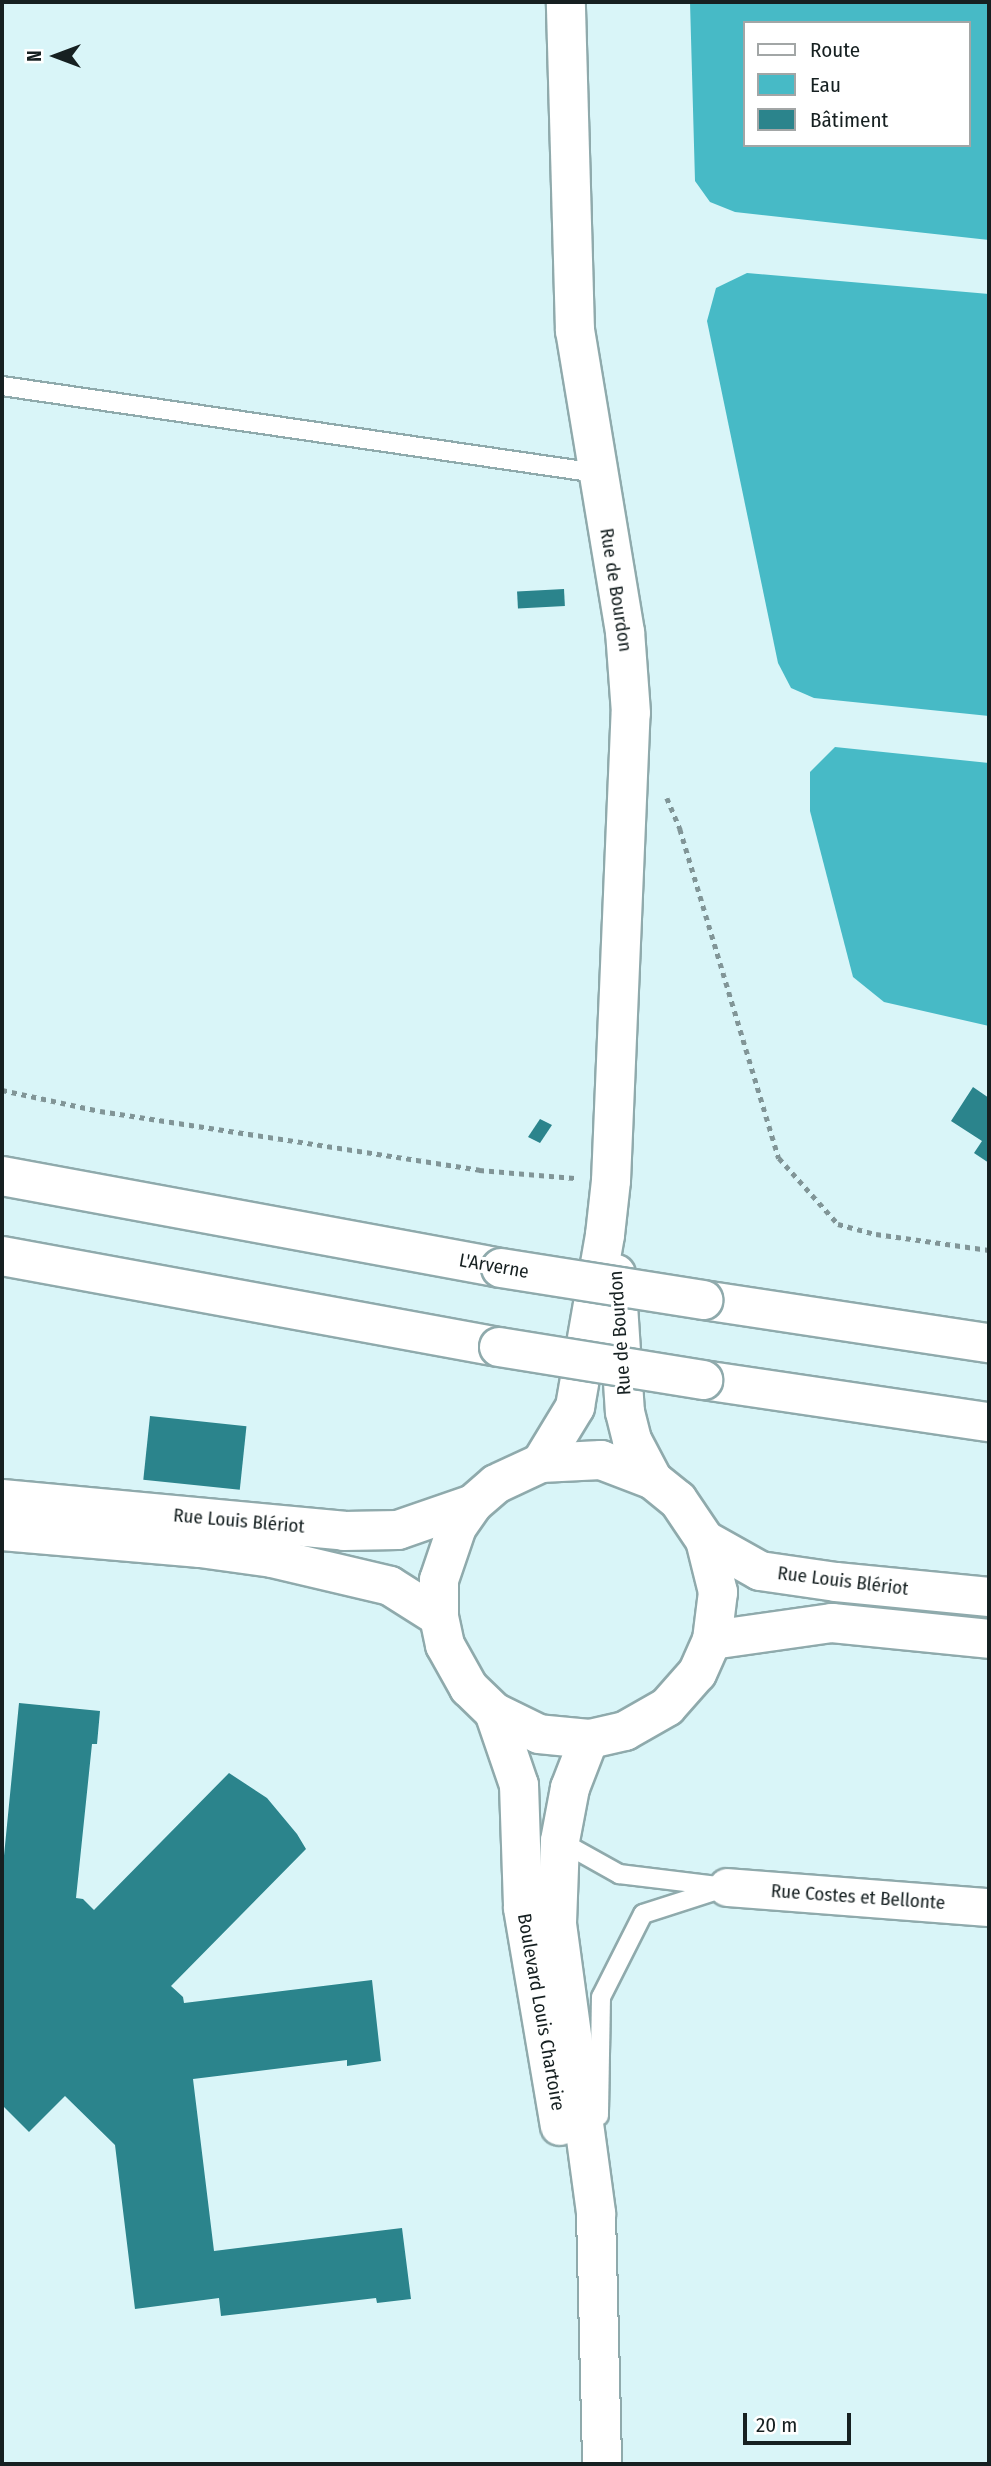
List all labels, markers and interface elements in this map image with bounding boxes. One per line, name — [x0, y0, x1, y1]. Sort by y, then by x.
north arrow — [21, 21, 91, 91]
legend — [743, 21, 970, 147]
text: Route — [810, 37, 860, 63]
text: N — [23, 50, 46, 62]
text: Eau — [810, 72, 841, 98]
text: Bâtiment — [810, 107, 888, 133]
street label: Rue de Bourdon — [595, 527, 637, 653]
street label: L'Arverne — [457, 1249, 531, 1283]
street label: Rue de Bourdon — [604, 1270, 636, 1396]
street label: Rue Louis Blériot — [172, 1504, 306, 1538]
street label: Rue Louis Blériot — [776, 1562, 910, 1600]
street label: Rue Costes et Bellonte — [770, 1880, 946, 1914]
street label: Boulevard Louis Chartoire — [512, 1912, 570, 2112]
scale bar — [746, 2400, 855, 2444]
text: 20 m — [756, 2412, 797, 2438]

